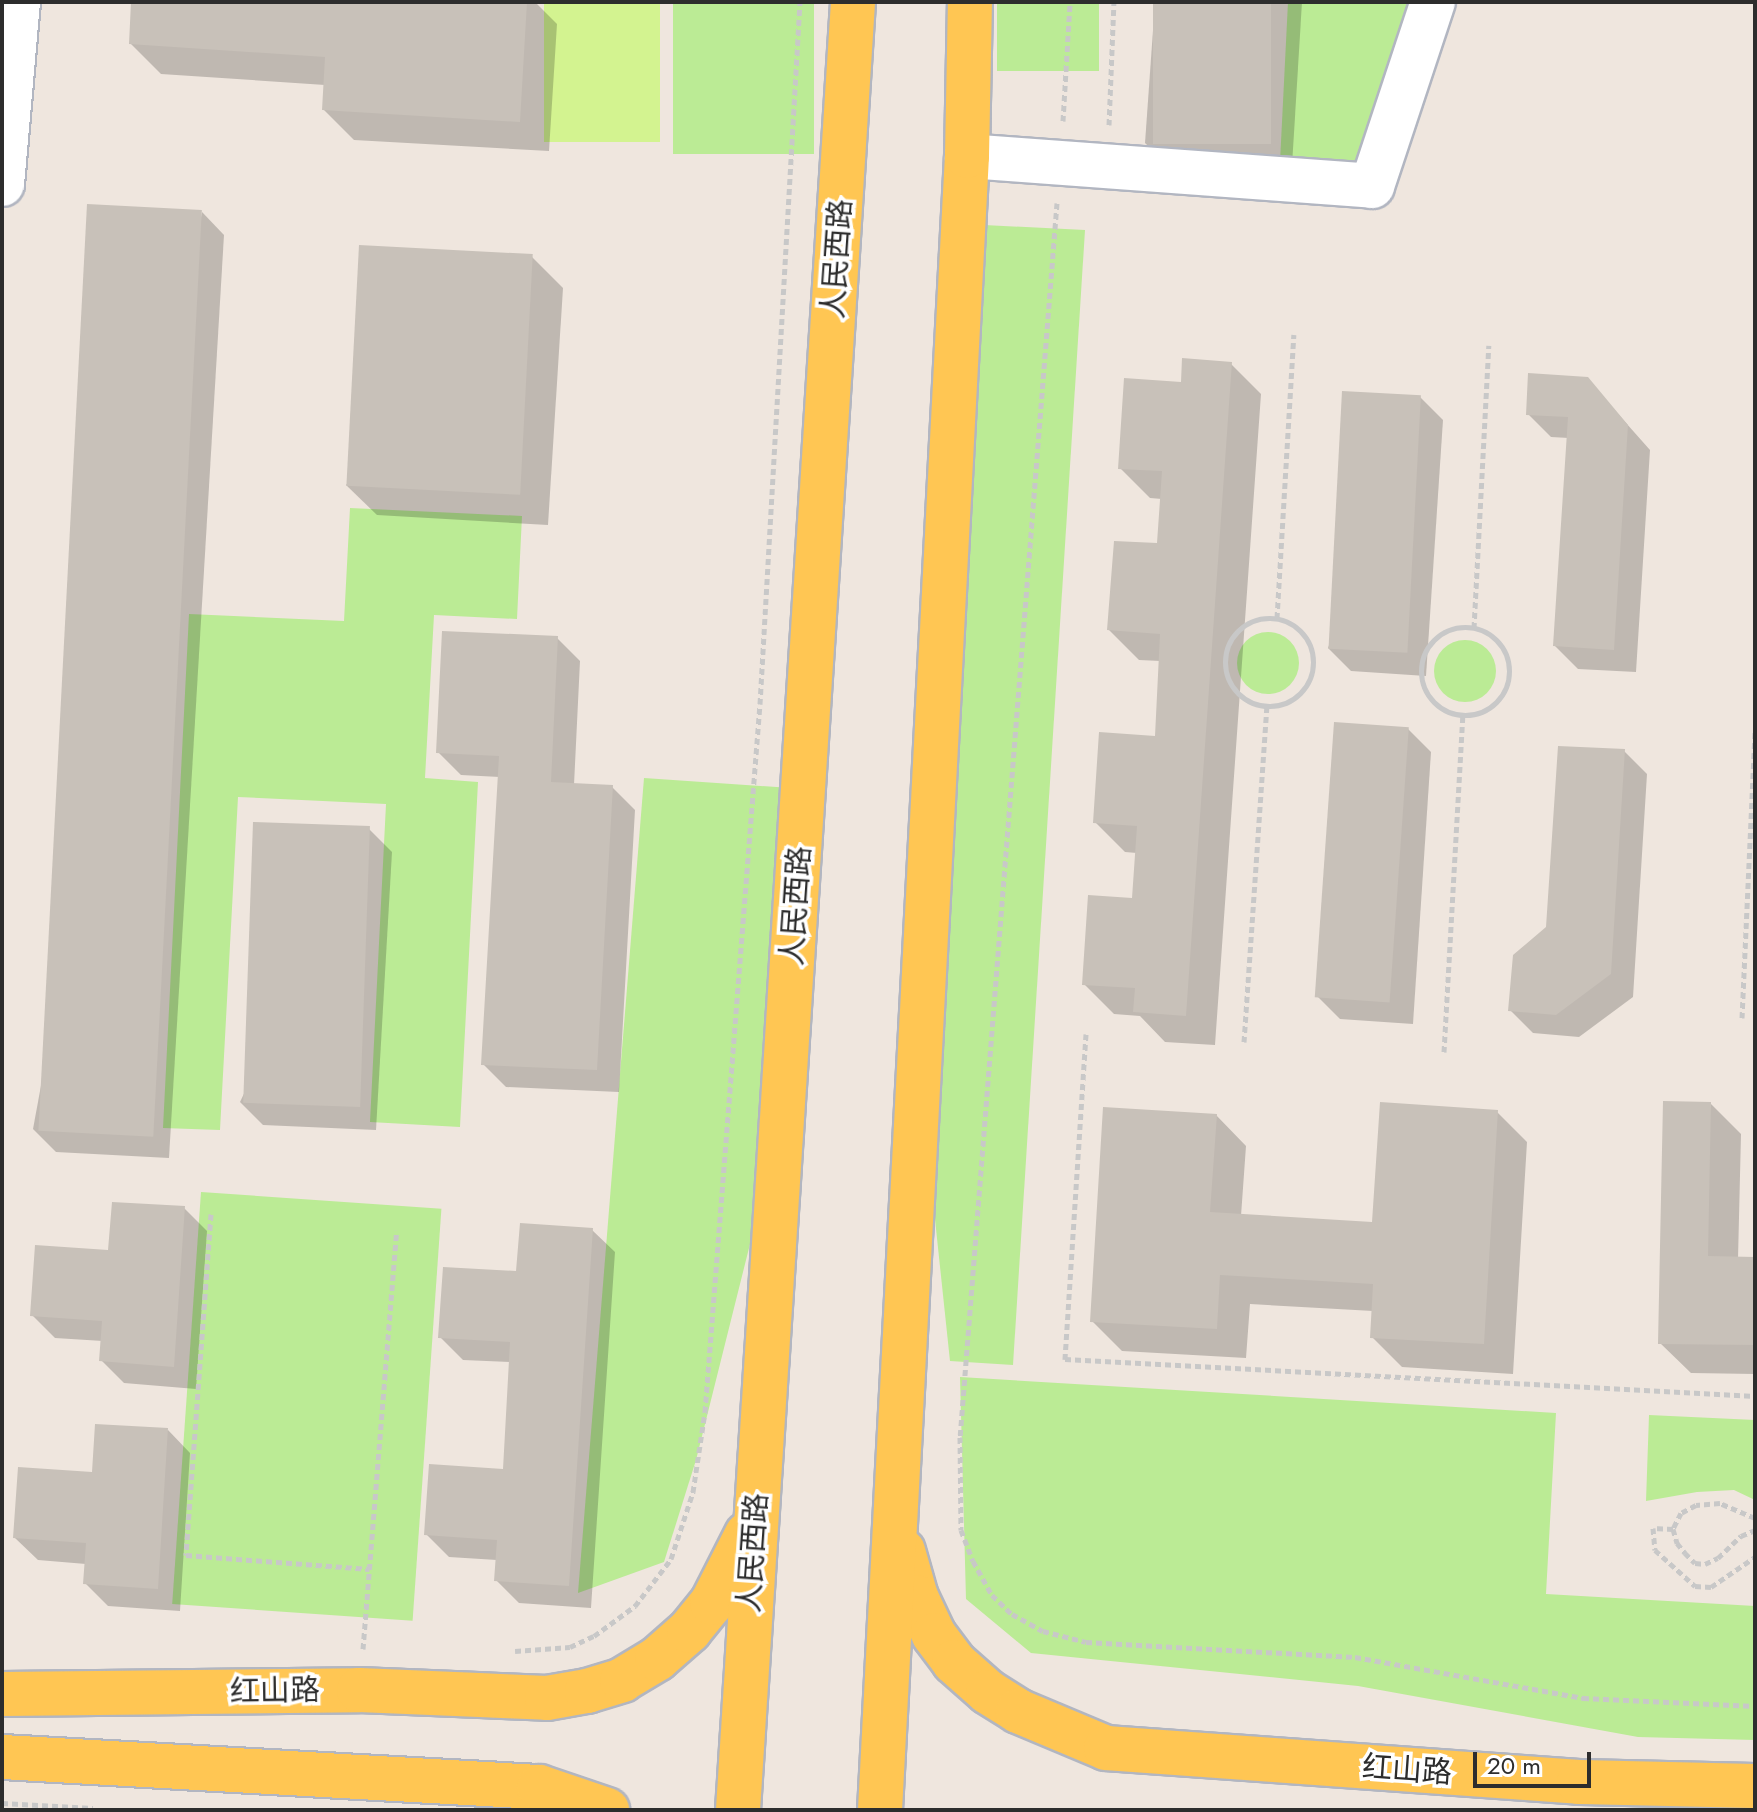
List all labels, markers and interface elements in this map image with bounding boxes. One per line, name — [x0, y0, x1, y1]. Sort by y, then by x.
street label: 人民西路 — [815, 198, 859, 320]
street label: 人民西路 — [774, 845, 818, 967]
street label: 人民西路 — [731, 1492, 775, 1614]
street label: 红山路 — [230, 1672, 320, 1710]
scale bar — [1477, 1736, 1595, 1786]
text: 20 m — [1487, 1748, 1541, 1783]
street label: 红山路 — [1361, 1749, 1453, 1791]

